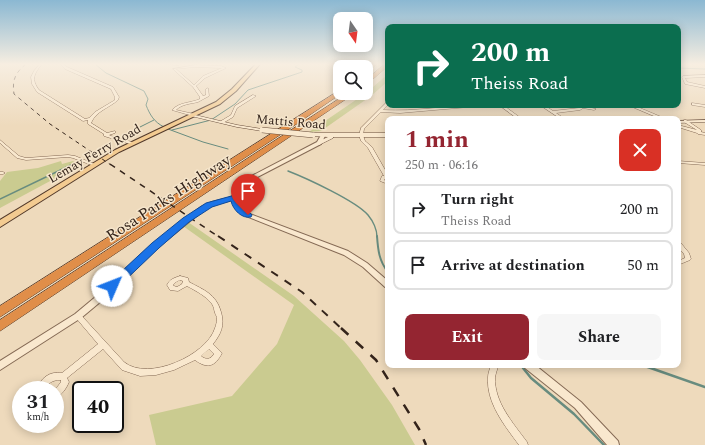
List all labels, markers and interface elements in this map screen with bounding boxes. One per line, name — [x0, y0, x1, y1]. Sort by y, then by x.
north arrow — [333, 12, 373, 52]
map controls — [333, 12, 373, 100]
text: 200 m — [471, 31, 550, 74]
icon: right — [405, 40, 457, 92]
button: search — [333, 60, 373, 100]
text: Theiss Road — [471, 70, 568, 97]
street label: Mattis Road — [255, 109, 327, 135]
street label: Lemay Ferry Road — [44, 119, 145, 189]
text: 1 min — [405, 122, 469, 158]
button: close — [619, 129, 661, 171]
street label: Rosa Parks Highway — [101, 148, 237, 247]
text: 250 m · 06:16 — [405, 155, 478, 175]
pin — [231, 174, 265, 215]
icon: arrive — [237, 180, 259, 202]
text: Turn right — [441, 188, 514, 211]
icon: right — [407, 198, 429, 220]
text: 200 m — [620, 198, 659, 221]
text: Theiss Road — [441, 211, 511, 231]
icon: arrive — [407, 254, 429, 276]
text: Arrive at destination — [441, 254, 585, 277]
text: 50 m — [627, 254, 659, 277]
position arrow — [91, 265, 133, 307]
button: Exit — [405, 314, 529, 360]
button: Share — [537, 314, 661, 360]
speed limit sign: 40 — [72, 381, 124, 433]
text: 31 — [27, 387, 49, 417]
text: km/h — [27, 409, 49, 425]

